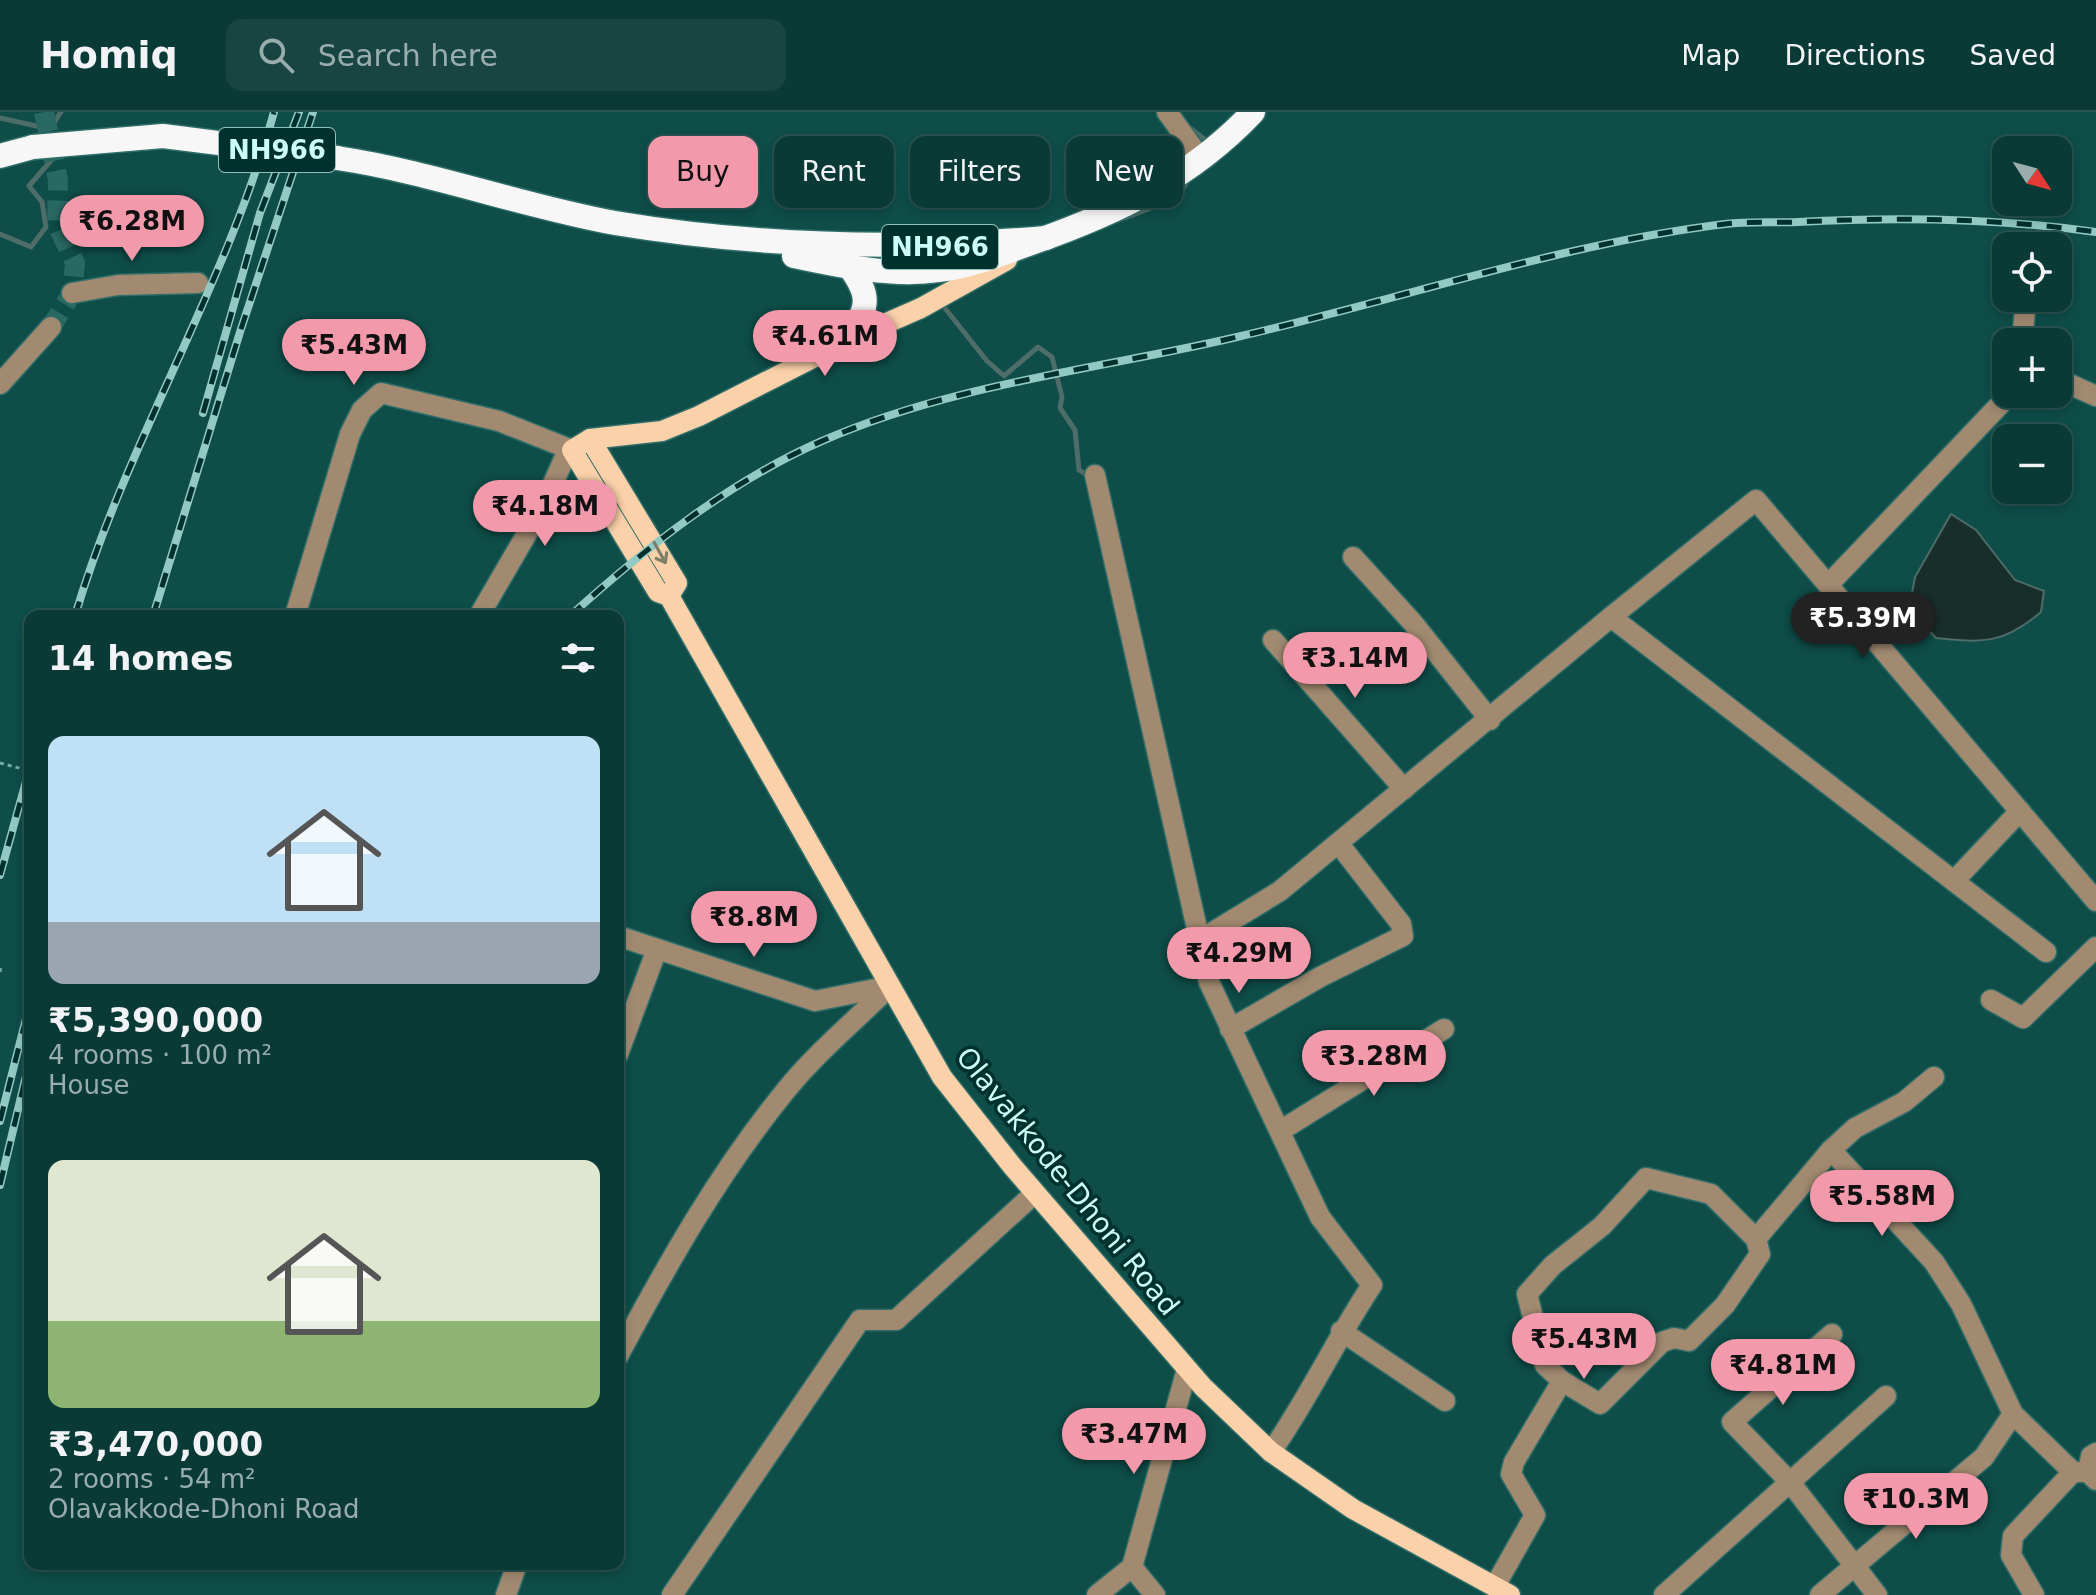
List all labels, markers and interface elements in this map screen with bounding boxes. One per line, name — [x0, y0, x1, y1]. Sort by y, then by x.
search box — [226, 19, 786, 91]
text: Homiq — [40, 33, 178, 77]
icon: search — [254, 33, 298, 77]
text: Search here — [318, 38, 498, 73]
text: Map — [1681, 39, 1740, 72]
text: Directions — [1784, 39, 1925, 72]
text: Saved — [1969, 39, 2056, 72]
road number: NH966 — [219, 128, 335, 172]
chip: Buy — [648, 136, 758, 208]
chip: Rent — [774, 136, 894, 208]
chip: Filters — [910, 136, 1050, 208]
chip: New — [1066, 136, 1183, 208]
north arrow — [1992, 136, 2072, 216]
map controls — [1992, 136, 2072, 504]
pin: ₹6.28M — [67, 195, 197, 263]
text: ₹6.28M — [78, 206, 186, 236]
road number: NH966 — [882, 225, 998, 269]
button: locate — [1992, 232, 2072, 312]
pin: ₹4.61M — [760, 310, 890, 378]
pin: ₹5.43M — [289, 319, 419, 387]
text: ₹4.61M — [771, 321, 879, 351]
button: + — [1992, 328, 2072, 408]
text: ₹5.43M — [300, 330, 408, 360]
button: − — [1992, 424, 2072, 504]
pin: ₹4.18M — [480, 480, 610, 548]
text: ₹4.18M — [491, 491, 599, 521]
one-way arrow — [653, 541, 669, 564]
pin: ₹5.39M — [1798, 592, 1928, 660]
text: ₹5.39M — [1809, 603, 1917, 633]
pin: ₹3.14M — [1290, 632, 1420, 700]
icon: filters — [556, 636, 600, 680]
text: 14 homes — [48, 638, 233, 678]
text: ₹3.14M — [1301, 643, 1409, 673]
icon: home — [252, 788, 396, 932]
pin: ₹8.8M — [698, 891, 810, 959]
text: ₹8.8M — [709, 902, 799, 932]
pin: ₹4.29M — [1174, 927, 1304, 995]
text: ₹4.29M — [1185, 938, 1293, 968]
text: ₹5,390,000 — [48, 1000, 263, 1040]
pin: ₹3.28M — [1309, 1030, 1439, 1098]
text: 4 rooms · 100 m² — [48, 1040, 272, 1070]
street label: Olavakkode-Dhoni Road — [949, 1041, 1186, 1322]
text: ₹3.28M — [1320, 1041, 1428, 1071]
text: House — [48, 1070, 129, 1100]
pin: ₹5.58M — [1817, 1170, 1947, 1238]
text: ₹5.58M — [1828, 1181, 1936, 1211]
icon: home — [252, 1212, 396, 1356]
pin: ₹5.43M — [1519, 1313, 1649, 1381]
text: ₹5.43M — [1530, 1324, 1638, 1354]
pin: ₹4.81M — [1718, 1339, 1848, 1407]
text: ₹4.81M — [1729, 1350, 1837, 1380]
pin: ₹3.47M — [1069, 1408, 1199, 1476]
text: ₹3.47M — [1080, 1419, 1188, 1449]
text: ₹3,470,000 — [48, 1424, 263, 1464]
text: 2 rooms · 54 m² — [48, 1464, 256, 1494]
pin: ₹10.3M — [1851, 1473, 1981, 1541]
text: ₹10.3M — [1862, 1484, 1970, 1514]
text: Olavakkode-Dhoni Road — [48, 1494, 360, 1524]

